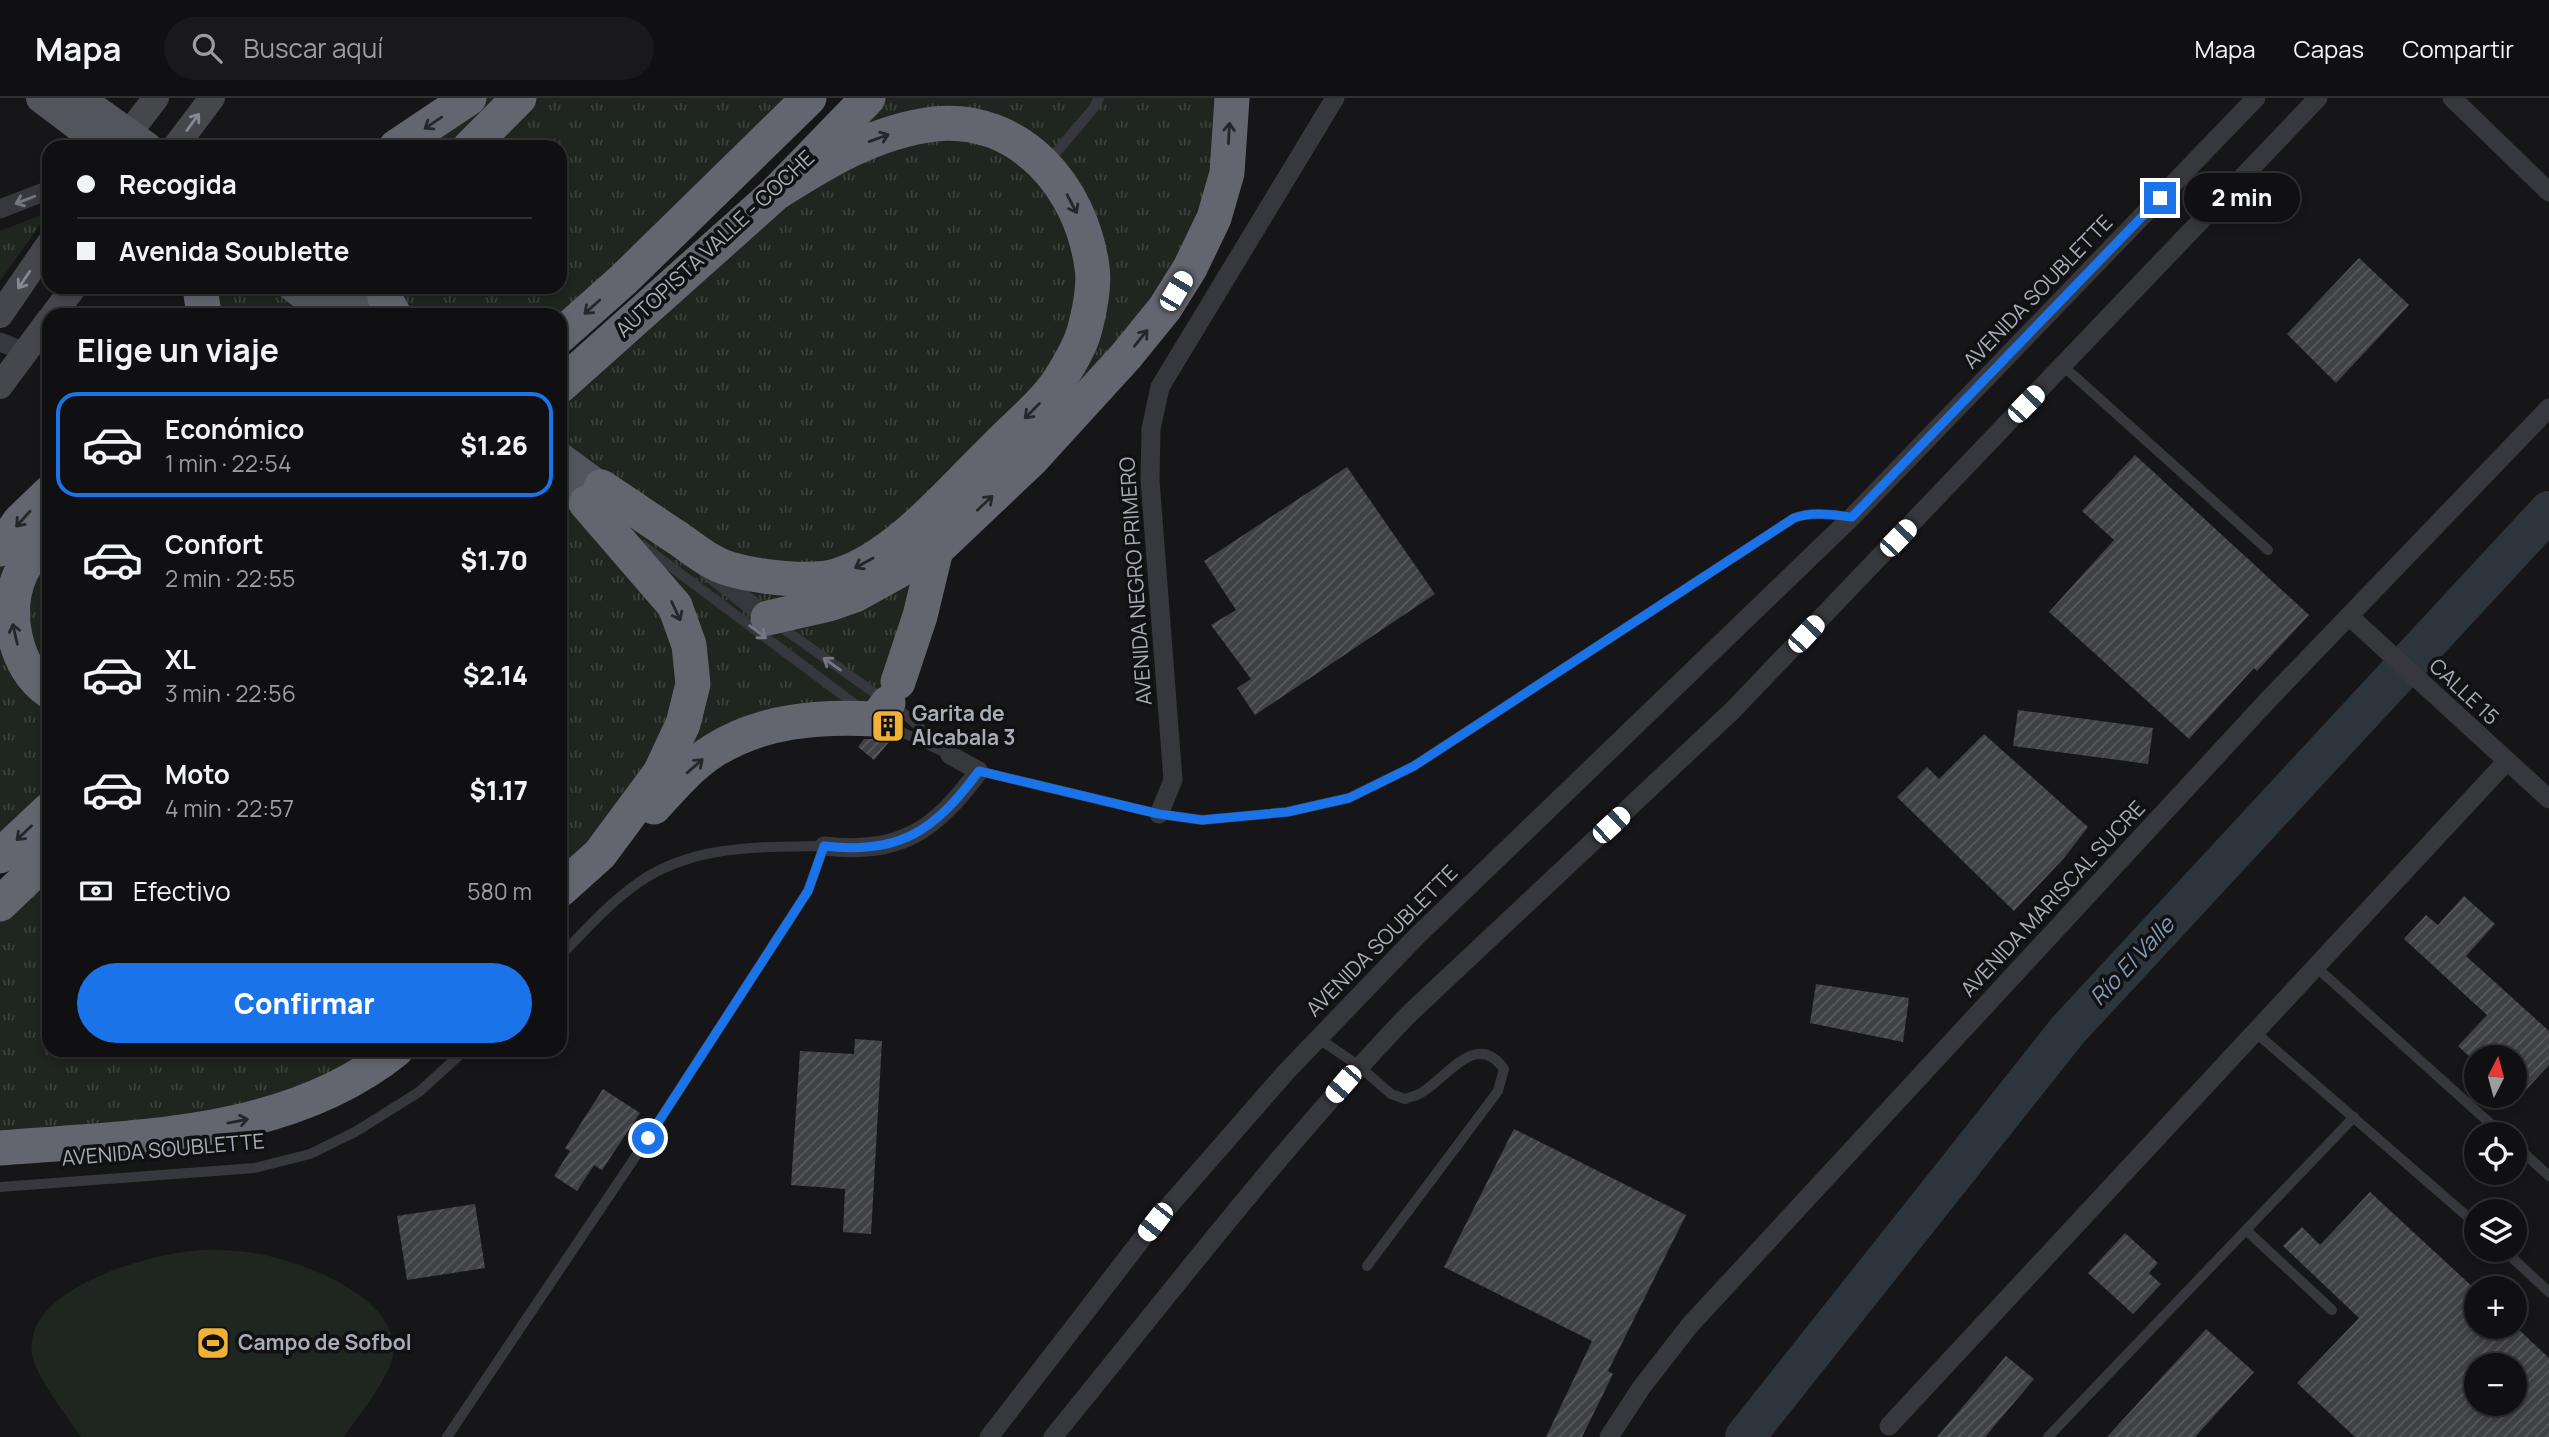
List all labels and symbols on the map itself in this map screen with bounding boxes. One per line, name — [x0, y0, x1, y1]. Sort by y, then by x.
one-way arrow — [186, 114, 201, 132]
one-way arrow — [424, 116, 443, 130]
one-way arrow — [1223, 122, 1236, 145]
one-way arrow — [867, 131, 889, 143]
street label: AUTOPISTA VALLE - COCHE — [609, 144, 820, 343]
callout: 2 min — [2184, 174, 2300, 222]
route end — [2144, 182, 2176, 214]
one-way arrow — [1066, 193, 1079, 214]
one-way arrow — [14, 194, 36, 207]
street label: AVENIDA SOUBLETTE — [1956, 208, 2118, 374]
car — [1157, 268, 1196, 314]
one-way arrow — [17, 270, 32, 289]
one-way arrow — [583, 299, 601, 315]
one-way arrow — [1133, 329, 1149, 347]
car — [2004, 382, 2049, 426]
one-way arrow — [1024, 402, 1041, 419]
street label: AVENIDA NEGRO PRIMERO — [1112, 456, 1158, 706]
one-way arrow — [976, 495, 993, 512]
one-way arrow — [14, 510, 31, 527]
car — [1876, 516, 1921, 560]
one-way arrow — [854, 556, 874, 570]
one-way arrow — [670, 600, 683, 621]
car — [1784, 611, 1829, 657]
one-way arrow — [8, 623, 21, 645]
one-way arrow — [748, 624, 767, 639]
street label: CALLE 15 — [2424, 652, 2506, 731]
one-way arrow — [823, 657, 842, 671]
place label: Garita de Alcabala 3 — [912, 699, 1015, 751]
building icon: Garita de Alcabala 3 — [869, 707, 907, 745]
one-way arrow — [686, 758, 704, 774]
street label: AVENIDA MARISCAL SUCRE — [1954, 794, 2151, 1002]
car — [1589, 803, 1634, 847]
one-way arrow — [16, 824, 33, 841]
street label: AVENIDA SOUBLETTE — [1299, 858, 1463, 1022]
water label: Río El Valle — [2082, 908, 2182, 1012]
north arrow — [2464, 1045, 2527, 1108]
car — [1322, 1061, 1365, 1107]
one-way arrow — [226, 1113, 249, 1127]
route start — [632, 1122, 664, 1154]
street label: AVENIDA SOUBLETTE — [60, 1126, 266, 1172]
car — [1134, 1199, 1177, 1245]
sports icon: Campo de Sofbol — [194, 1324, 232, 1362]
place label: Campo de Sofbol — [238, 1328, 412, 1356]

